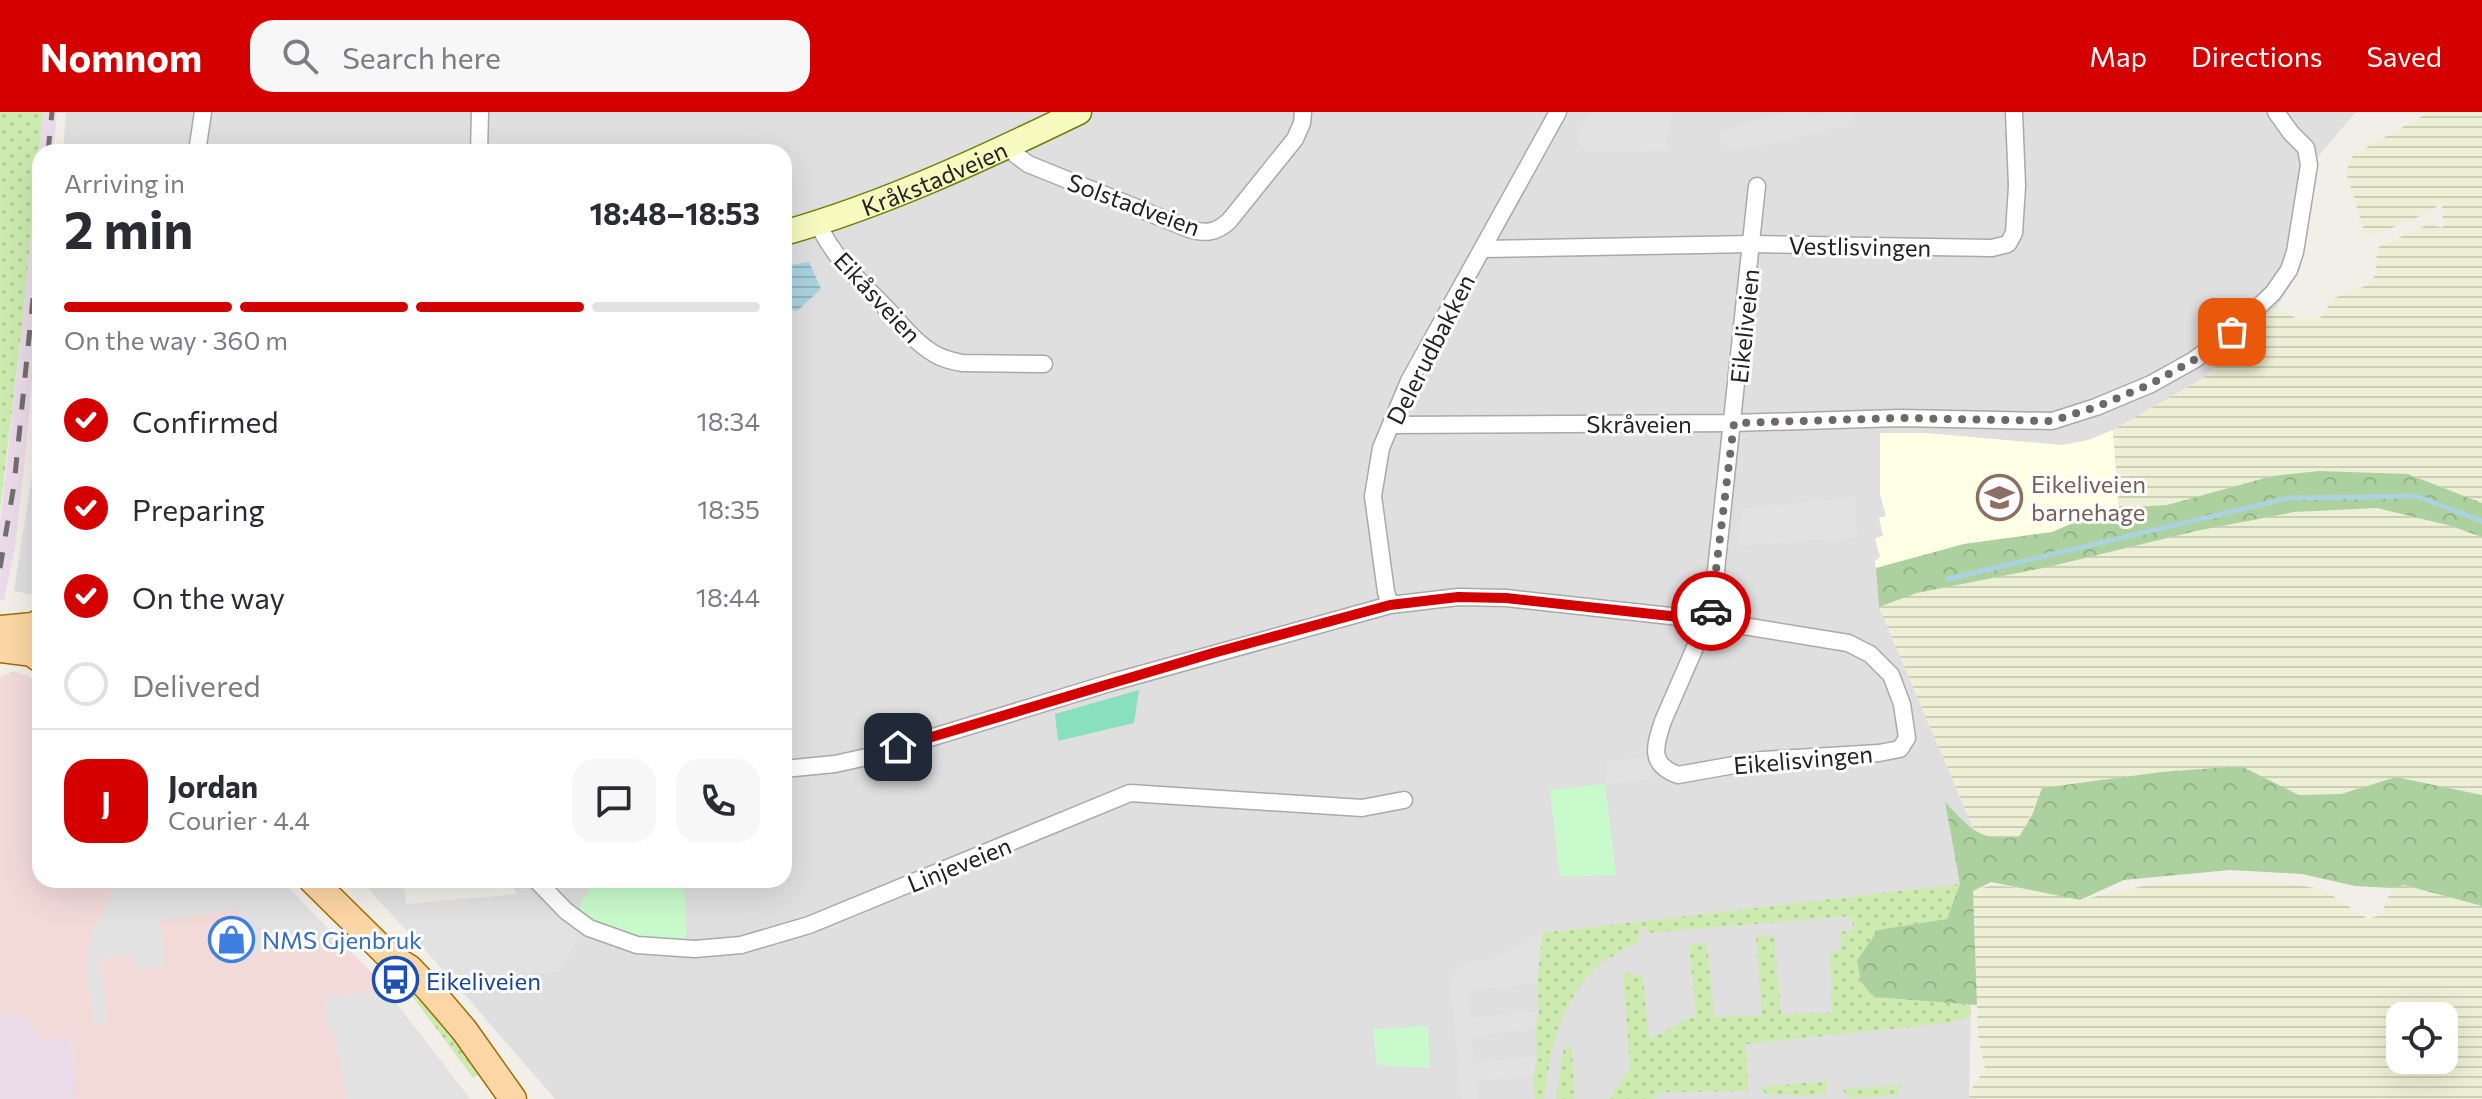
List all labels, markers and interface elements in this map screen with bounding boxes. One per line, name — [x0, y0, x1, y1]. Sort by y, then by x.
search box — [250, 20, 810, 92]
text: Nomnom — [40, 33, 202, 80]
icon: search — [278, 34, 322, 78]
text: Search here — [342, 38, 501, 75]
text: Map — [2089, 39, 2147, 73]
text: Directions — [2191, 39, 2322, 73]
text: Saved — [2366, 39, 2442, 73]
street label: Kråkstadveien — [857, 134, 1011, 221]
text: Arriving in — [64, 167, 185, 198]
street label: Solstadveien — [1064, 167, 1204, 241]
text: 18:48–18:53 — [590, 194, 760, 231]
text: 2 min — [64, 196, 193, 260]
street label: Vestlisvingen — [1788, 230, 1932, 262]
street label: Eikåsveien — [829, 246, 927, 348]
street label: Eikeliveien — [1724, 267, 1764, 385]
street label: Delerudbakken — [1380, 269, 1480, 429]
pin — [2198, 298, 2266, 366]
icon: bag — [2210, 310, 2254, 354]
text: On the way · 360 m — [64, 324, 288, 355]
icon: check — [64, 398, 108, 442]
text: Confirmed — [132, 402, 279, 439]
text: 18:34 — [697, 405, 760, 436]
street label: Skråveien — [1586, 409, 1692, 438]
place label: Eikeliveien barnehage — [2031, 469, 2146, 526]
school or university icon: Eikeliveien barnehage — [1976, 473, 2024, 521]
icon: check — [64, 486, 108, 530]
text: Preparing — [132, 490, 265, 527]
text: 18:35 — [697, 493, 760, 524]
courier — [1671, 571, 1751, 651]
icon: check — [64, 574, 108, 618]
text: On the way — [132, 578, 285, 615]
text: 18:44 — [696, 581, 760, 612]
icon: car — [1689, 589, 1733, 633]
text: Delivered — [132, 666, 261, 703]
pin — [864, 713, 932, 781]
icon: home — [876, 725, 920, 769]
street label: Eikelisvingen — [1732, 738, 1874, 780]
button: chat — [572, 759, 656, 843]
button: phone — [676, 759, 760, 843]
text: Jordan — [168, 767, 258, 804]
text: J — [101, 783, 111, 820]
text: Courier · 4.4 — [168, 804, 310, 835]
street label: Linjeveien — [903, 830, 1015, 898]
shop icon: NMS Gjenbruk — [207, 915, 255, 963]
place label: NMS Gjenbruk — [262, 925, 422, 954]
bus stop icon: Eikeliveien — [371, 956, 419, 1004]
place label: Eikeliveien — [426, 966, 541, 995]
map controls — [2386, 1002, 2458, 1074]
button: locate — [2386, 1002, 2458, 1074]

